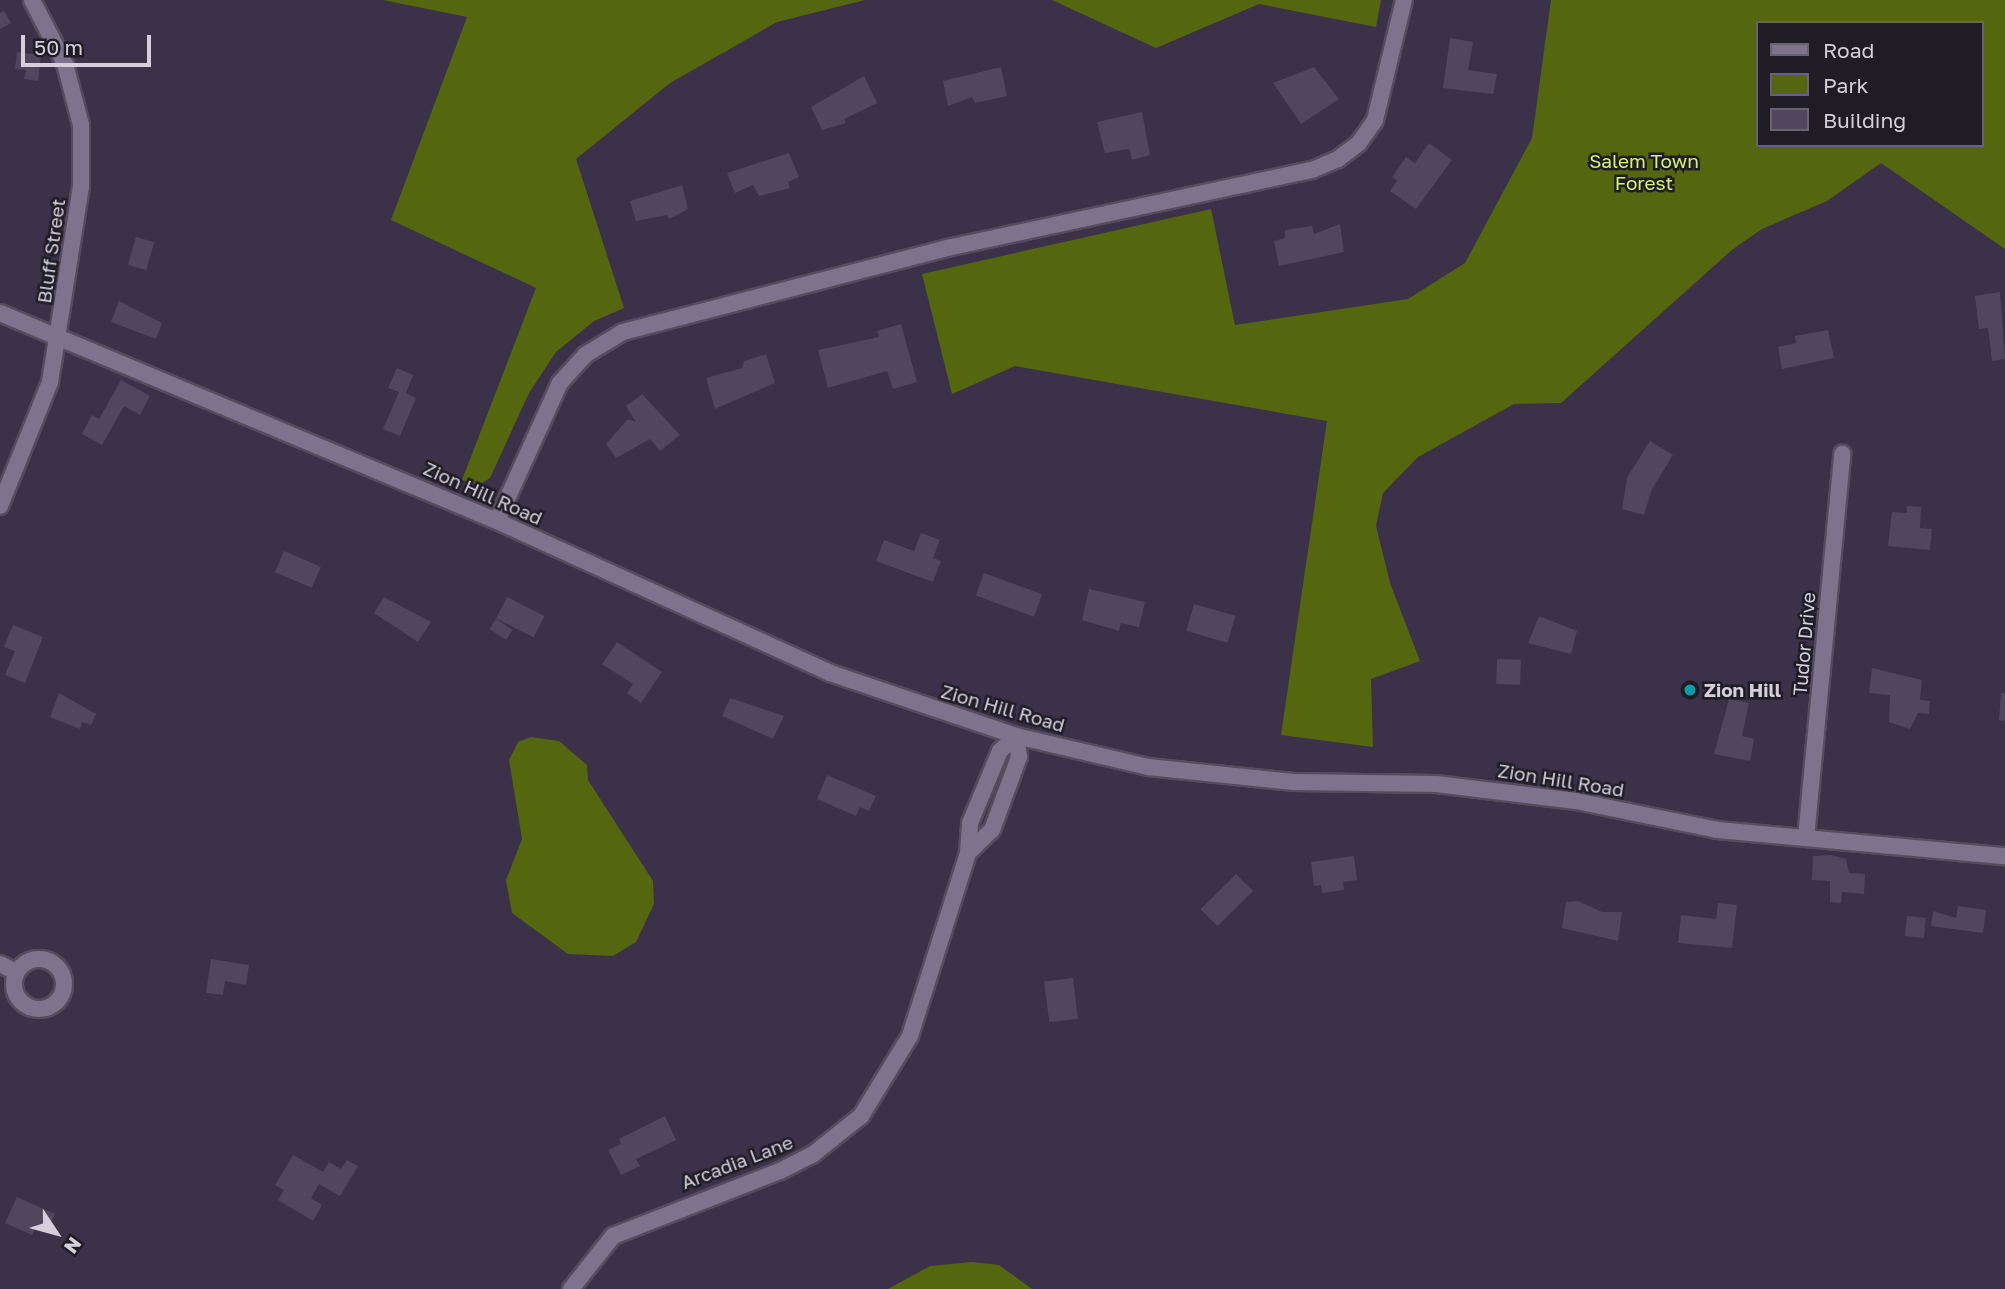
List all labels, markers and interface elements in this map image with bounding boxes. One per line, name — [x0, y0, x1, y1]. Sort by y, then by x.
scale bar — [24, 21, 154, 65]
legend — [1756, 21, 1984, 147]
text: 50 m — [34, 34, 83, 60]
text: Road — [1823, 37, 1874, 63]
text: Park — [1823, 72, 1868, 98]
text: Building — [1823, 107, 1906, 133]
park label: Salem Town Forest — [1589, 150, 1699, 194]
street label: Bluff Street — [32, 197, 70, 305]
street label: Zion Hill Road — [420, 457, 546, 529]
street label: Tudor Drive — [1788, 591, 1820, 697]
street label: Zion Hill Road — [939, 679, 1067, 737]
place label: Zion Hill — [1704, 679, 1781, 701]
marker: Zion Hill — [1682, 682, 1698, 698]
street label: Zion Hill Road — [1496, 759, 1626, 801]
street label: Arcadia Lane — [678, 1130, 796, 1194]
north arrow — [21, 1198, 91, 1268]
text: N — [60, 1233, 87, 1258]

